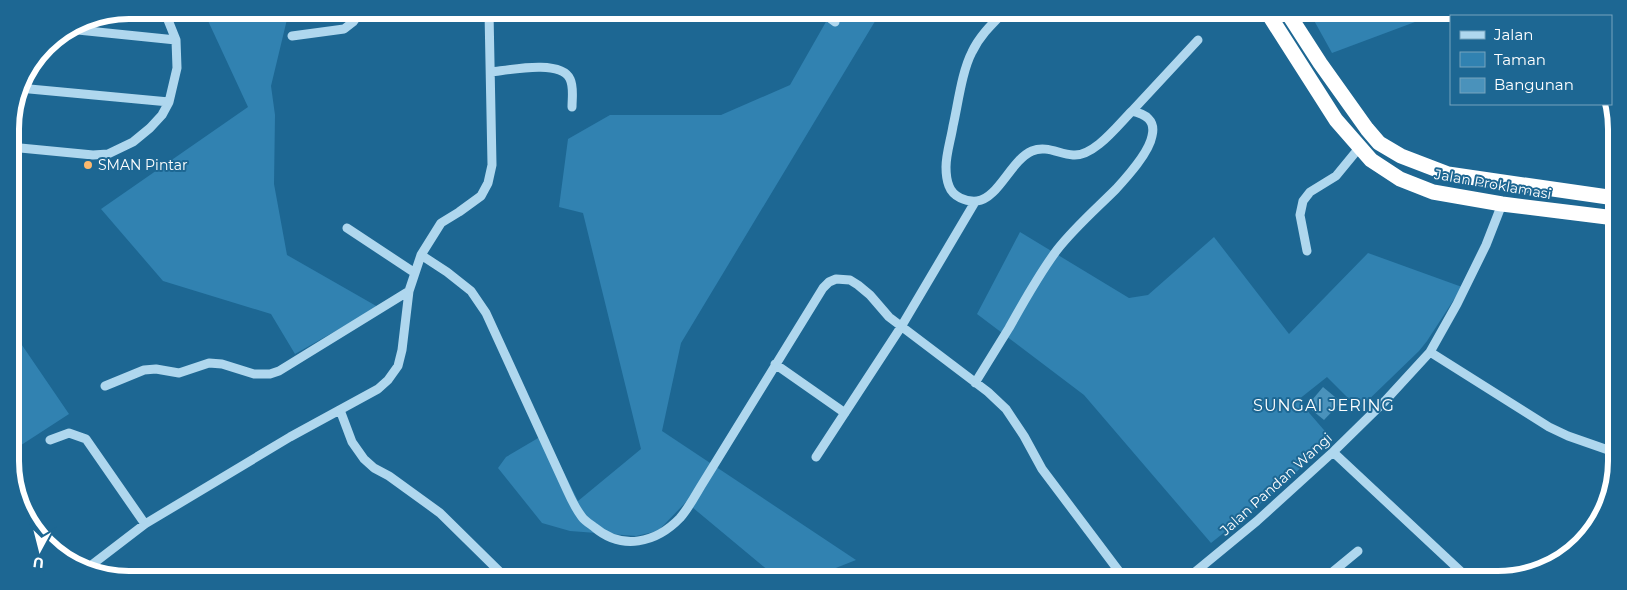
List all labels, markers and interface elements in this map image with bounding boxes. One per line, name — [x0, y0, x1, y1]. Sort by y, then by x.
legend — [1450, 15, 1612, 105]
text: Jalan — [1493, 25, 1533, 44]
text: Taman — [1494, 50, 1546, 69]
text: Bangunan — [1494, 75, 1574, 94]
place label: SMAN Pintar — [98, 156, 188, 174]
marker: SMAN Pintar — [82, 159, 94, 171]
street label: Jalan Proklamasi — [1432, 165, 1553, 203]
district label: SUNGAI JERING — [1253, 396, 1395, 415]
street label: Jalan Pandan Wangi — [1215, 429, 1336, 540]
north arrow — [15, 525, 65, 575]
text: U — [32, 553, 45, 573]

